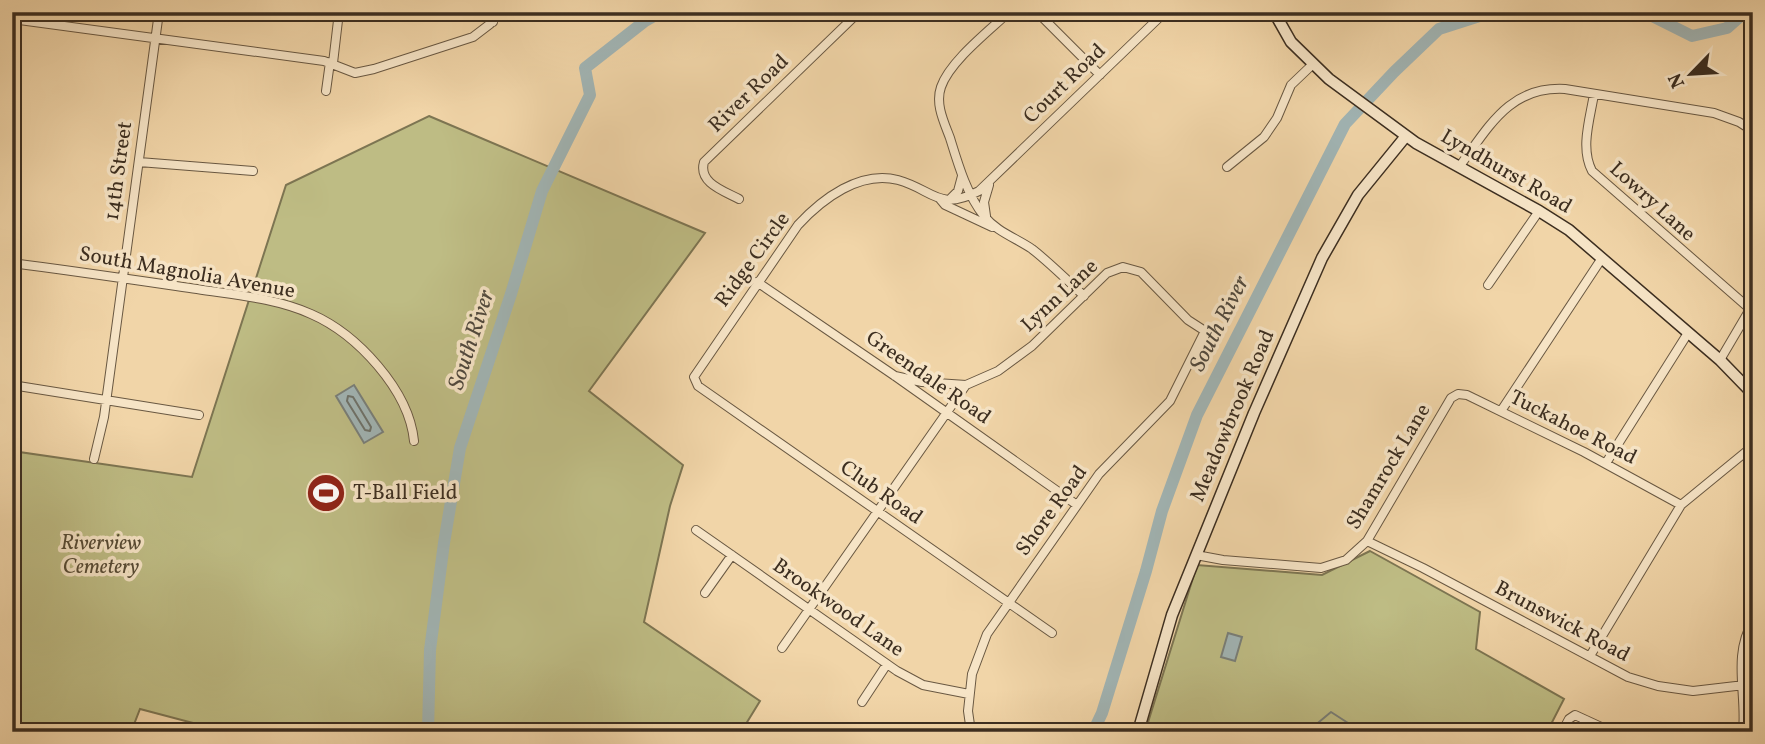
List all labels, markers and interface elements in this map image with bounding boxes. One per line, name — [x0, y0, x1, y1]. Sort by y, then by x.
street label: Court Road — [1017, 37, 1113, 131]
north arrow — [1656, 38, 1726, 108]
street label: River Road — [702, 48, 796, 140]
text: N — [1663, 68, 1692, 92]
street label: 14th Street — [98, 120, 140, 222]
street label: Lyndhurst Road — [1435, 123, 1577, 221]
street label: Lowry Lane — [1602, 155, 1702, 249]
street label: Ridge Circle — [709, 206, 797, 314]
street label: South Magnolia Avenue — [77, 240, 297, 306]
street label: Lynn Lane — [1015, 253, 1105, 339]
water label: South River — [1182, 270, 1258, 377]
water label: South River — [441, 286, 503, 394]
street label: Greendale Road — [860, 324, 996, 432]
street label: Meadowbrook Road — [1184, 326, 1282, 506]
street label: Tuckahoe Road — [1504, 384, 1642, 472]
street label: Shamrock Lane — [1340, 398, 1438, 535]
street label: Club Road — [834, 454, 928, 532]
street label: Shore Road — [1009, 460, 1095, 562]
sports icon: T-Ball Field — [305, 472, 347, 514]
place label: T-Ball Field — [353, 479, 458, 508]
park label: Riverview Cemetery — [61, 529, 141, 582]
street label: Brookwood Lane — [766, 552, 910, 664]
street label: Brunswick Road — [1489, 574, 1635, 670]

